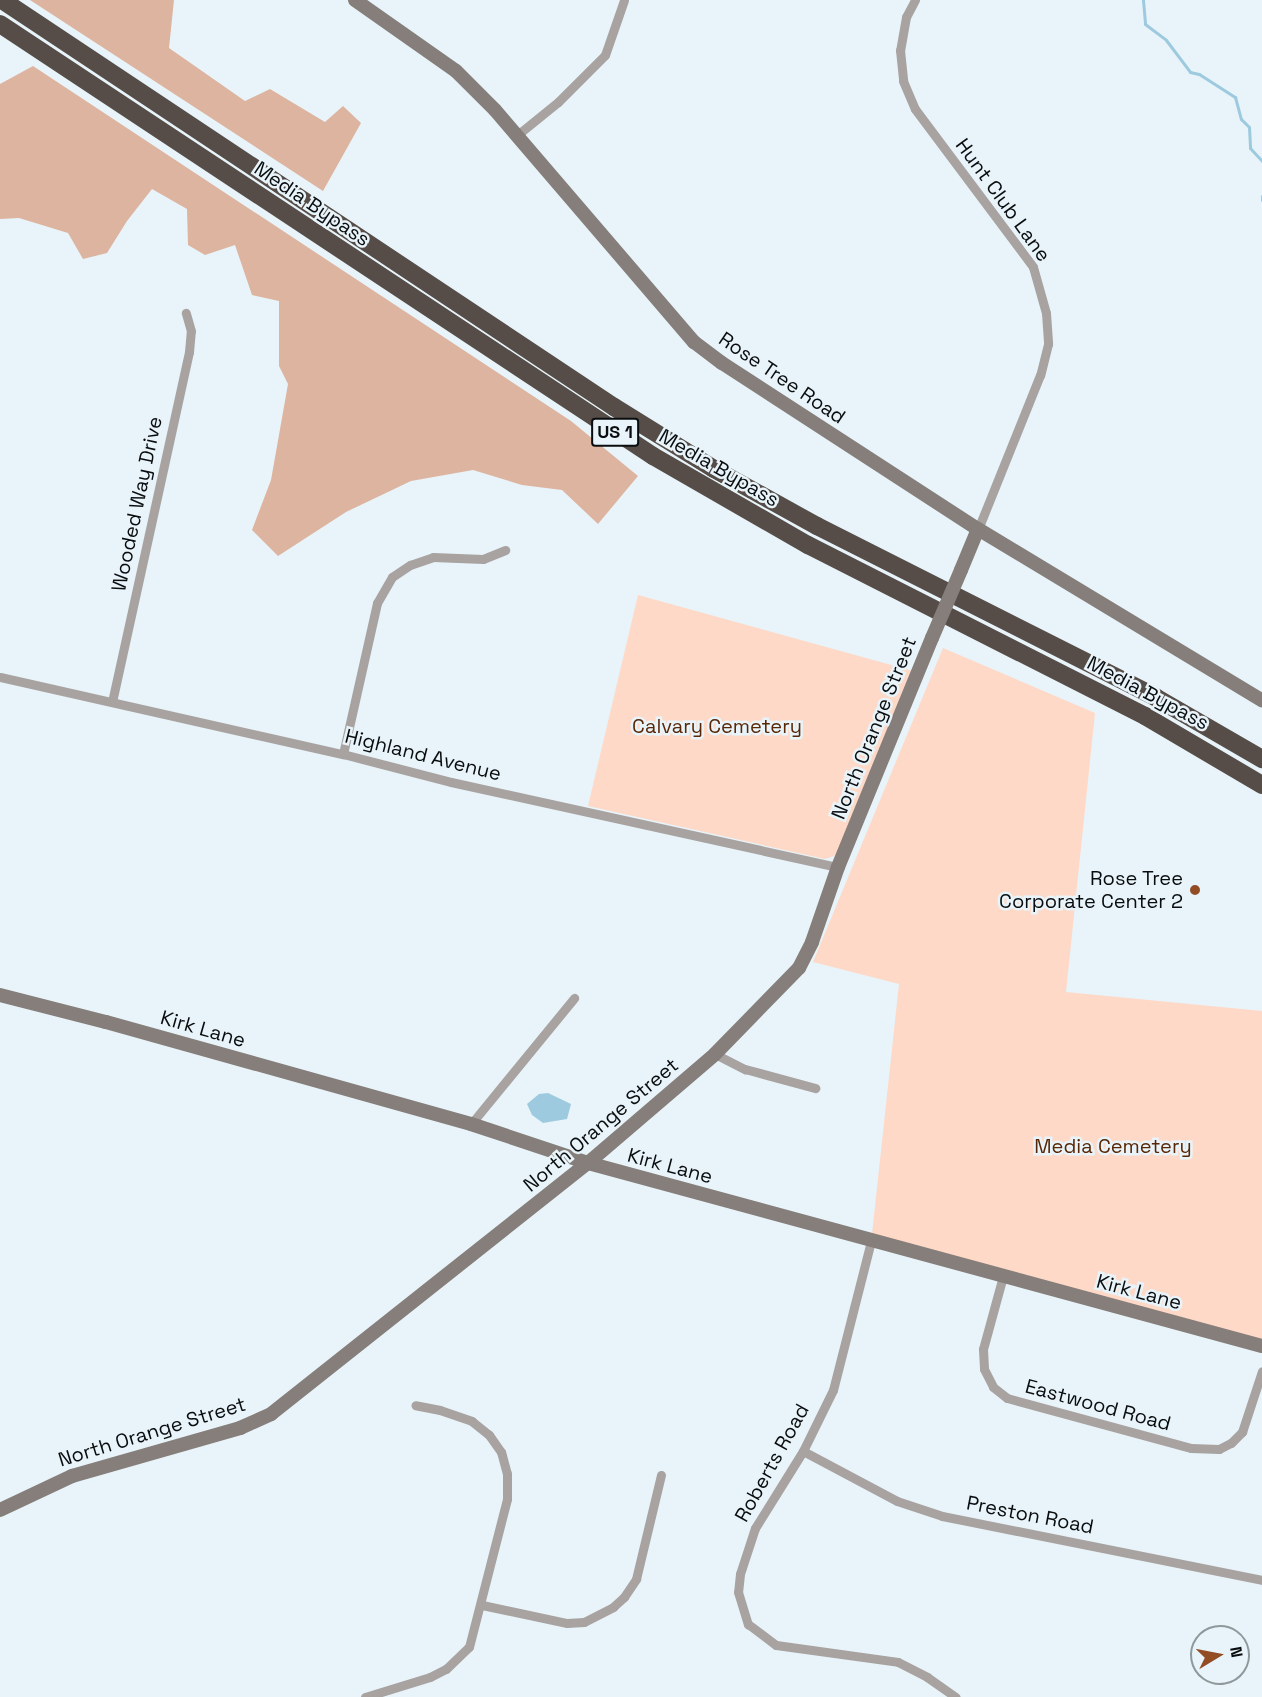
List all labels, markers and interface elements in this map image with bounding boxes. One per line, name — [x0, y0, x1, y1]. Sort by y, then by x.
street label: Hunt Club Lane — [950, 134, 1056, 266]
street label: Media Bypass — [250, 156, 374, 252]
street label: Rose Tree Road — [714, 327, 850, 429]
street label: Wooded Way Drive — [107, 414, 167, 594]
road number: US 1 — [591, 417, 639, 447]
street label: Media Bypass — [655, 424, 783, 512]
street label: North Orange Street — [826, 633, 922, 823]
street label: Media Bypass — [1083, 651, 1213, 735]
park label: Calvary Cemetery — [632, 714, 802, 738]
street label: Highland Avenue — [342, 724, 504, 786]
place label: Rose Tree Corporate Center 2 — [999, 867, 1183, 914]
marker: Rose Tree Corporate Center 2 — [1188, 883, 1202, 897]
street label: Kirk Lane — [158, 1005, 248, 1053]
street label: North Orange Street — [519, 1053, 683, 1197]
park label: Media Cemetery — [1034, 1134, 1192, 1158]
street label: Kirk Lane — [625, 1143, 715, 1189]
street label: Kirk Lane — [1094, 1269, 1184, 1315]
street label: Eastwood Road — [1023, 1374, 1173, 1436]
street label: North Orange Street — [55, 1392, 249, 1472]
street label: Roberts Road — [730, 1400, 814, 1526]
street label: Preston Road — [964, 1491, 1096, 1539]
north arrow — [1190, 1625, 1250, 1685]
text: N — [1225, 1645, 1248, 1659]

